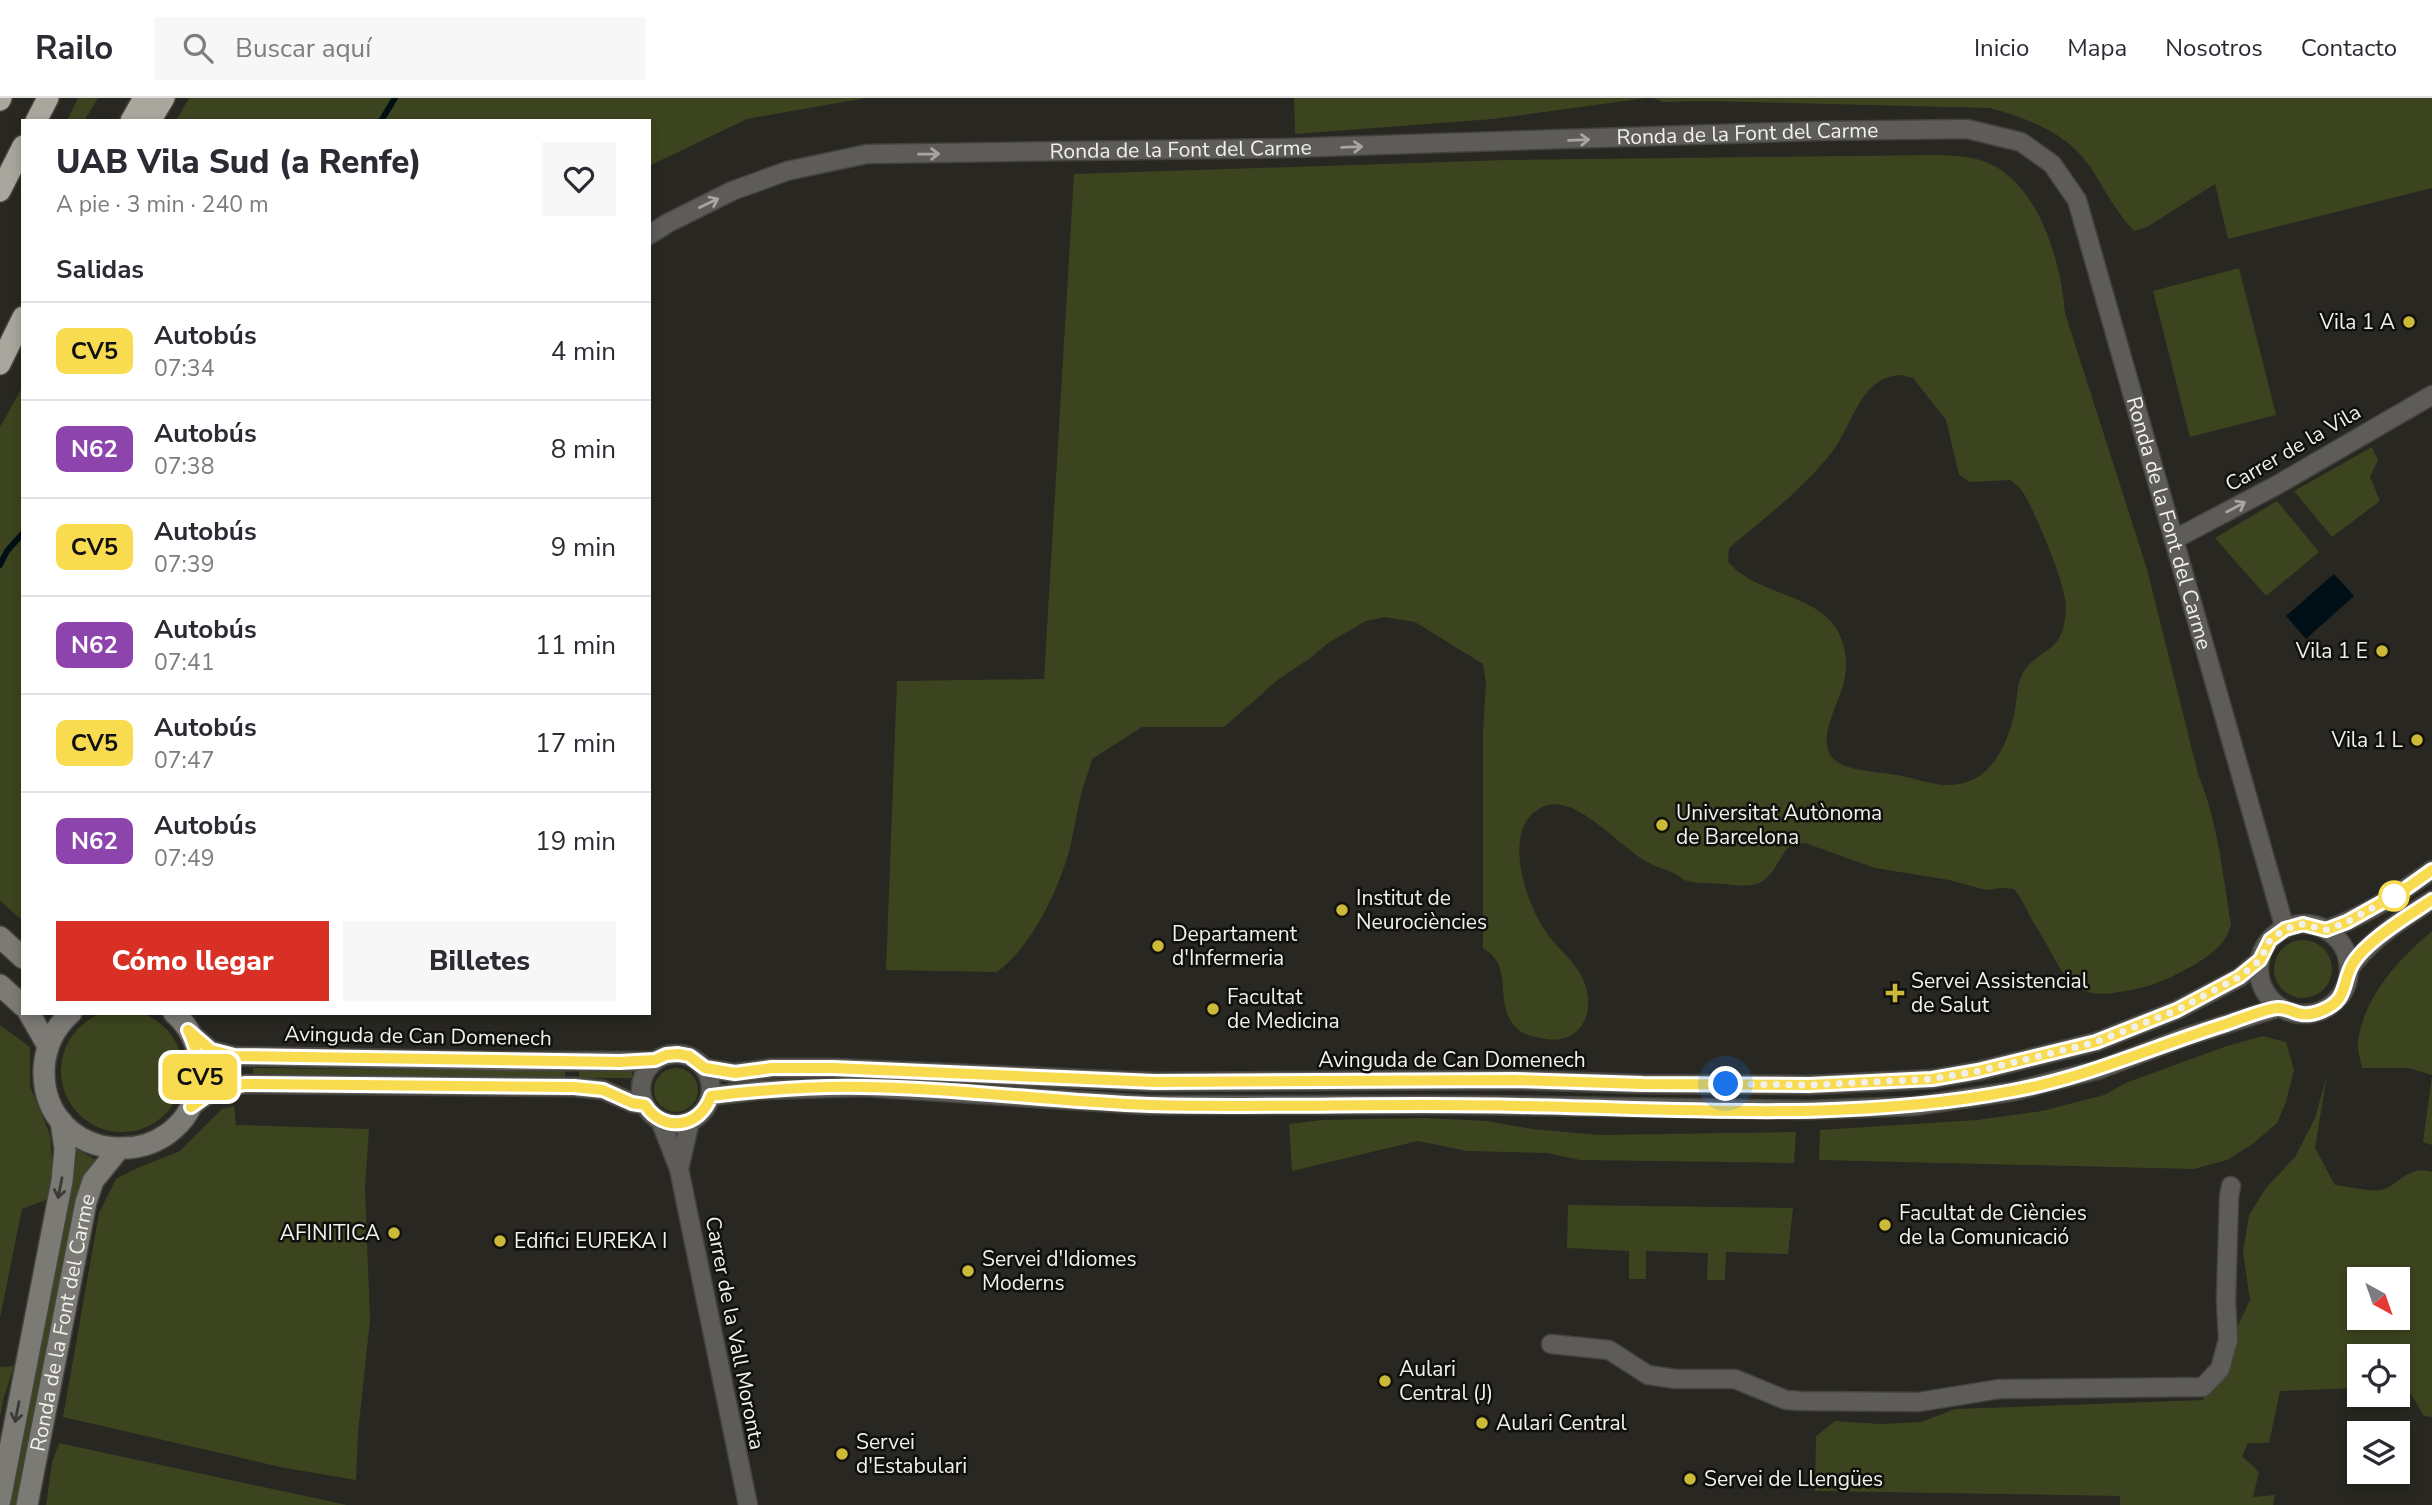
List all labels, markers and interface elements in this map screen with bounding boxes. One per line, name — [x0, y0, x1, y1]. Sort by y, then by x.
search box — [155, 17, 645, 80]
text: Railo — [35, 26, 113, 71]
icon: search — [179, 29, 217, 67]
text: Buscar aquí — [235, 31, 371, 66]
text: Inicio — [1974, 32, 2029, 64]
text: Mapa — [2067, 32, 2127, 64]
text: Nosotros — [2165, 32, 2263, 64]
text: Contacto — [2301, 32, 2397, 64]
street label: Ronda de la Font del Carme — [1616, 116, 1879, 151]
street label: Ronda de la Font del Carme — [1049, 133, 1312, 165]
one-way arrow — [1568, 134, 1591, 147]
text: UAB Vila Sud (a Renfe) — [56, 140, 422, 185]
one-way arrow — [1340, 140, 1363, 153]
button: heart — [542, 142, 616, 216]
one-way arrow — [917, 147, 940, 160]
text: A pie · 3 min · 240 m — [56, 189, 269, 220]
one-way arrow — [698, 195, 719, 209]
text: Salidas — [56, 252, 144, 287]
place label: Vila 1 A — [2319, 308, 2395, 336]
marker: Vila 1 A — [2401, 314, 2417, 330]
text: Autobús — [154, 318, 257, 353]
text: 4 min — [551, 334, 616, 369]
text: CV5 — [71, 335, 118, 367]
text: 07:34 — [154, 353, 214, 384]
street label: Ronda de la Font del Carme — [2120, 393, 2219, 653]
street label: Carrer de la Vila — [2220, 398, 2366, 498]
text: Autobús — [154, 416, 257, 451]
text: 8 min — [551, 432, 616, 467]
text: N62 — [71, 433, 118, 465]
text: 07:38 — [154, 451, 214, 482]
one-way arrow — [2225, 500, 2245, 514]
text: Autobús — [154, 514, 257, 549]
text: 9 min — [551, 530, 616, 565]
text: CV5 — [71, 531, 118, 563]
text: 07:39 — [154, 549, 214, 580]
text: Autobús — [154, 612, 257, 647]
text: 11 min — [535, 628, 616, 663]
text: N62 — [71, 629, 118, 661]
place label: Vila 1 E — [2295, 637, 2368, 665]
marker: Vila 1 E — [2374, 643, 2390, 659]
text: 07:41 — [154, 647, 214, 678]
text: Autobús — [154, 710, 257, 745]
text: 17 min — [535, 726, 616, 761]
place label: Vila 1 L — [2331, 726, 2404, 754]
text: CV5 — [71, 727, 118, 759]
marker: Vila 1 L — [2409, 732, 2425, 748]
text: 07:47 — [154, 745, 214, 776]
place label: Universitat Autònoma de Barcelona — [1676, 799, 1882, 851]
text: Autobús — [154, 808, 257, 843]
marker: Universitat Autònoma de Barcelona — [1654, 817, 1670, 833]
text: 19 min — [535, 824, 616, 859]
text: N62 — [71, 825, 118, 857]
text: 07:49 — [154, 843, 214, 874]
unlabelled marker — [2379, 881, 2409, 911]
place label: Institut de Neurociències — [1356, 884, 1487, 936]
marker: Institut de Neurociències — [1334, 902, 1350, 918]
place label: Departament d'Infermeria — [1172, 920, 1298, 972]
button: Cómo llegar — [56, 921, 329, 1001]
button: Billetes — [343, 921, 616, 1001]
marker: Departament d'Infermeria — [1150, 938, 1166, 954]
place label: Servei Assistencial de Salut — [1911, 967, 2089, 1019]
place label: Facultat de Medicina — [1227, 983, 1340, 1035]
marker: Servei Assistencial de Salut — [1885, 983, 1905, 1003]
marker: Facultat de Medicina — [1205, 1001, 1221, 1017]
street label: Avinguda de Can Domenech — [284, 1020, 552, 1052]
street label: Avinguda de Can Domenech — [1318, 1046, 1586, 1074]
line badge: CV5 — [160, 1054, 240, 1100]
text: CV5 — [176, 1061, 224, 1093]
your location — [1708, 1066, 1743, 1101]
one-way arrow — [53, 1176, 66, 1199]
street label: Ronda de la Font del Carme — [24, 1190, 102, 1454]
place label: Facultat de Ciències de la Comunicació — [1899, 1199, 2087, 1251]
street label: Carrer de la Vall Moronta — [699, 1214, 771, 1452]
marker: Facultat de Ciències de la Comunicació — [1877, 1217, 1893, 1233]
place label: AFINITICA — [280, 1219, 380, 1247]
marker: AFINITICA — [386, 1225, 402, 1241]
place label: Edifici EUREKA I — [514, 1227, 667, 1255]
marker: Edifici EUREKA I — [492, 1233, 508, 1249]
place label: Servei d'Idiomes Moderns — [982, 1245, 1137, 1297]
marker: Servei d'Idiomes Moderns — [960, 1263, 976, 1279]
north arrow — [2347, 1267, 2410, 1330]
map controls — [2347, 1267, 2410, 1484]
button: locate — [2347, 1344, 2410, 1407]
place label: Aulari Central (J) — [1399, 1355, 1493, 1407]
marker: Aulari Central (J) — [1377, 1373, 1393, 1389]
one-way arrow — [10, 1400, 23, 1423]
place label: Aulari Central — [1496, 1409, 1628, 1437]
marker: Aulari Central — [1474, 1415, 1490, 1431]
button: layers — [2347, 1421, 2410, 1484]
place label: Servei d'Estabulari — [856, 1428, 967, 1480]
marker: Servei d'Estabulari — [834, 1446, 850, 1462]
place label: Servei de Llengües — [1704, 1465, 1883, 1493]
marker: Servei de Llengües — [1682, 1471, 1698, 1487]

